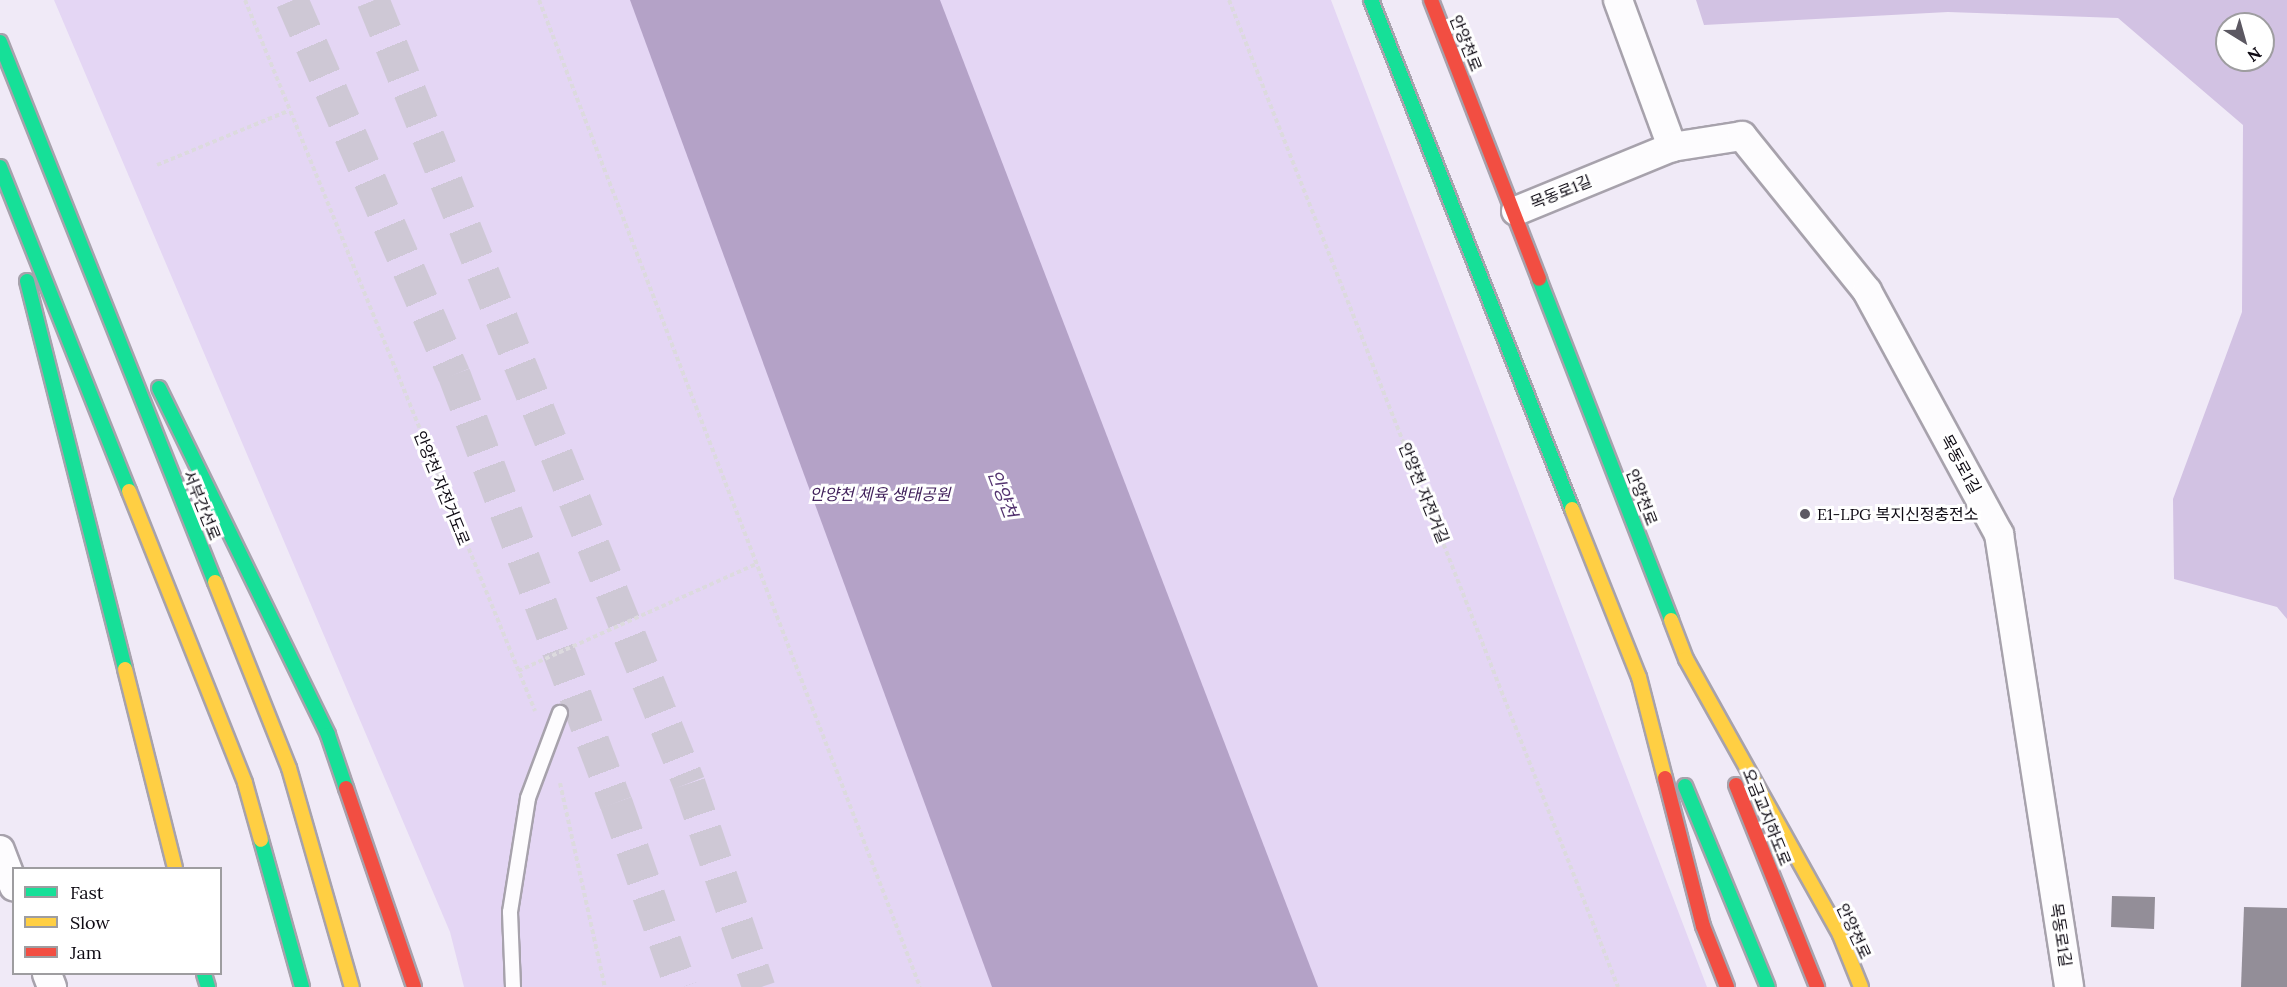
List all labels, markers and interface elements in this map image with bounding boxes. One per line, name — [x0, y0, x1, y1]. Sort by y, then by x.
street label: 안양천로 — [1446, 12, 1486, 74]
north arrow — [2215, 12, 2275, 72]
text: N — [2244, 43, 2266, 66]
street label: 목동로1길 — [1527, 171, 1595, 213]
street label: 안양천 자전거도로 — [410, 428, 474, 548]
street label: 목동로1길 — [1937, 431, 1985, 497]
street label: 안양천 자전거길 — [1395, 440, 1453, 546]
street label: 안양천로 — [1622, 466, 1662, 528]
street label: 서부간선로 — [179, 467, 225, 543]
water label: 안양천 — [983, 467, 1021, 521]
park label: 안양천 체육 생태공원 — [810, 484, 950, 504]
place label: E1-LPG 복지신정충전소 — [1817, 504, 1979, 524]
marker: E1-LPG 복지신정충전소 — [1798, 507, 1812, 521]
street label: 오금교지하도로 — [1739, 766, 1795, 868]
legend — [12, 867, 222, 975]
text: Fast — [70, 881, 104, 904]
street label: 안양천로 — [1833, 900, 1875, 962]
street label: 목동로1길 — [2046, 902, 2076, 968]
text: Slow — [70, 911, 110, 934]
text: Jam — [70, 941, 102, 964]

